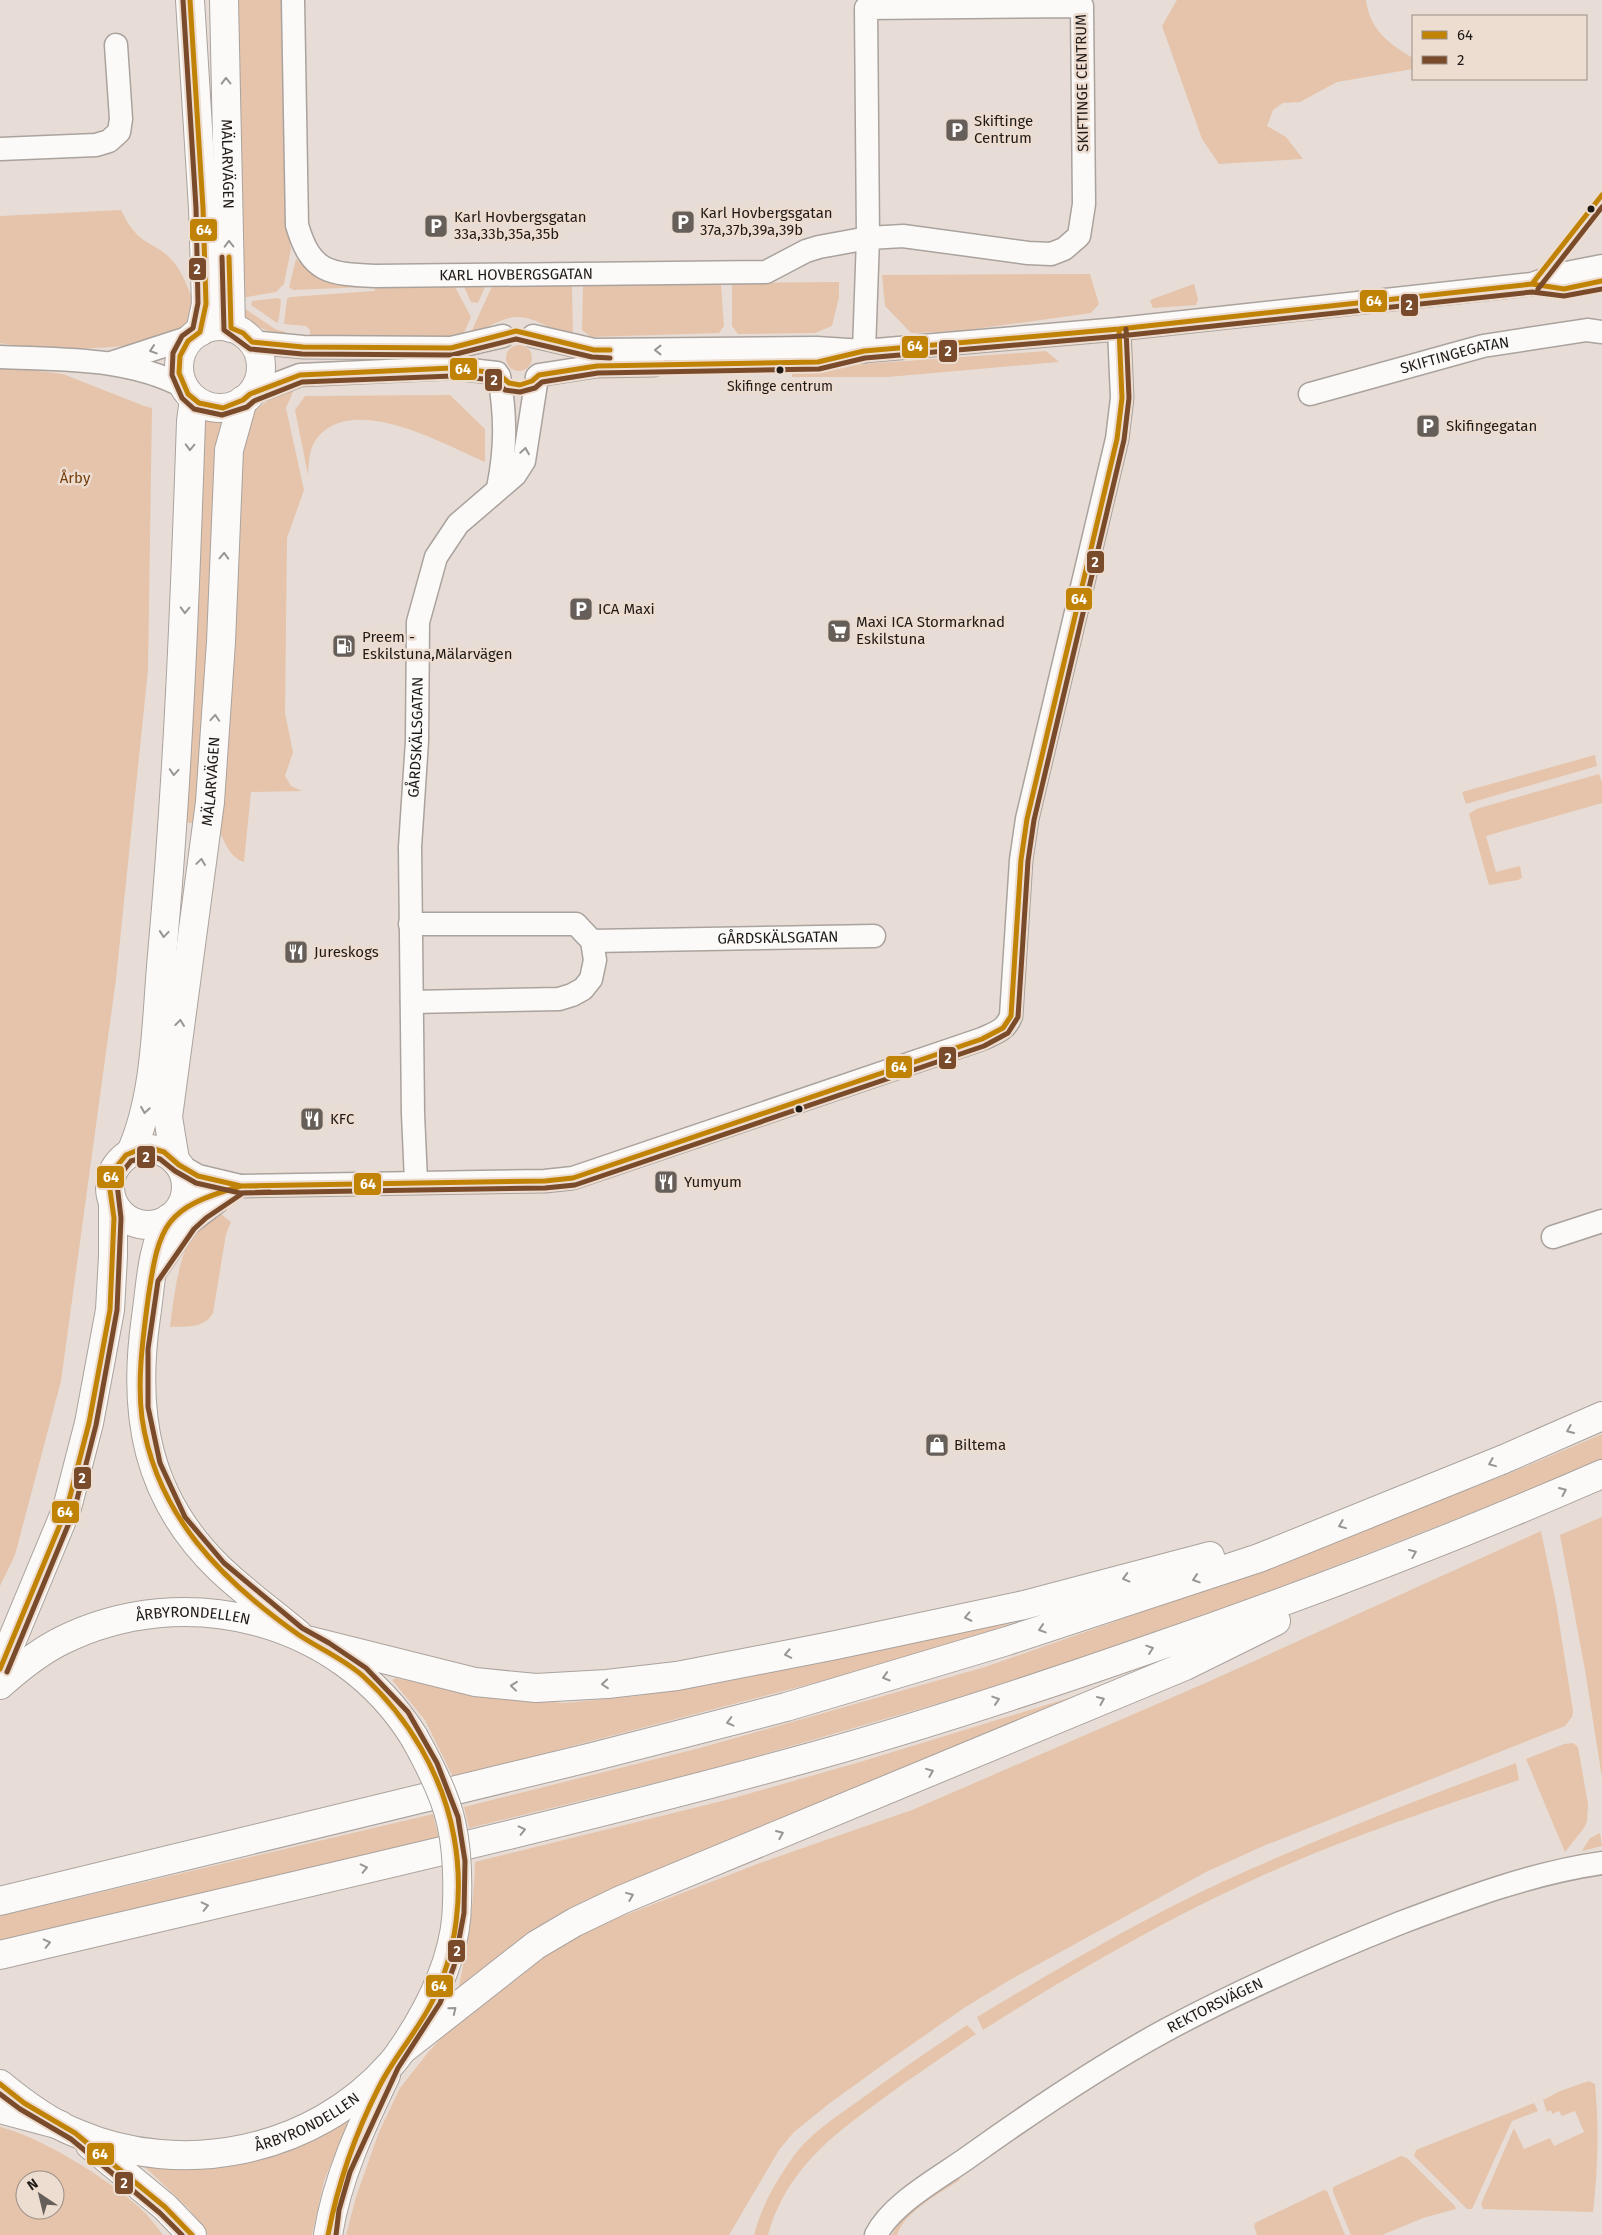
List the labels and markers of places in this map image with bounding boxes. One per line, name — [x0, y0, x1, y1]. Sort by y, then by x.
place label: Skiftinge Centrum — [974, 112, 1033, 147]
parking icon: Skiftinge Centrum — [944, 117, 970, 143]
place label: Karl Hovbergsgatan 37a,37b,39a,39b — [700, 204, 833, 239]
unlabelled marker — [1586, 204, 1596, 214]
place label: Karl Hovbergsgatan 33a,33b,35a,35b — [454, 208, 587, 243]
parking icon: Karl Hovbergsgatan 37a,37b,39a,39b — [670, 209, 696, 235]
parking icon: Karl Hovbergsgatan 33a,33b,35a,35b — [423, 213, 449, 239]
marker: Skifinge centrum — [775, 365, 785, 375]
place label: Skifinge centrum — [727, 378, 833, 395]
parking icon: Skifingegatan — [1415, 413, 1441, 439]
place label: Skifingegatan — [1446, 417, 1537, 435]
parking icon: ICA Maxi — [568, 596, 594, 622]
place label: ICA Maxi — [598, 600, 655, 618]
place label: Maxi ICA Stormarknad Eskilstuna — [856, 613, 1005, 648]
supermarket icon: Maxi ICA Stormarknad Eskilstuna — [826, 618, 852, 644]
place label: Preem - Eskilstuna,Mälarvägen — [362, 628, 513, 663]
fuel station icon: Preem - Eskilstuna,Mälarvägen — [331, 633, 357, 659]
restaurant icon: Jureskogs — [283, 939, 309, 965]
place label: Jureskogs — [314, 943, 379, 961]
unlabelled marker — [794, 1104, 804, 1114]
restaurant icon: KFC — [299, 1106, 325, 1132]
place label: KFC — [330, 1110, 355, 1128]
restaurant icon: Yumyum — [653, 1169, 679, 1195]
place label: Yumyum — [684, 1173, 742, 1191]
shop icon: Biltema — [924, 1432, 950, 1458]
place label: Biltema — [954, 1436, 1006, 1454]

